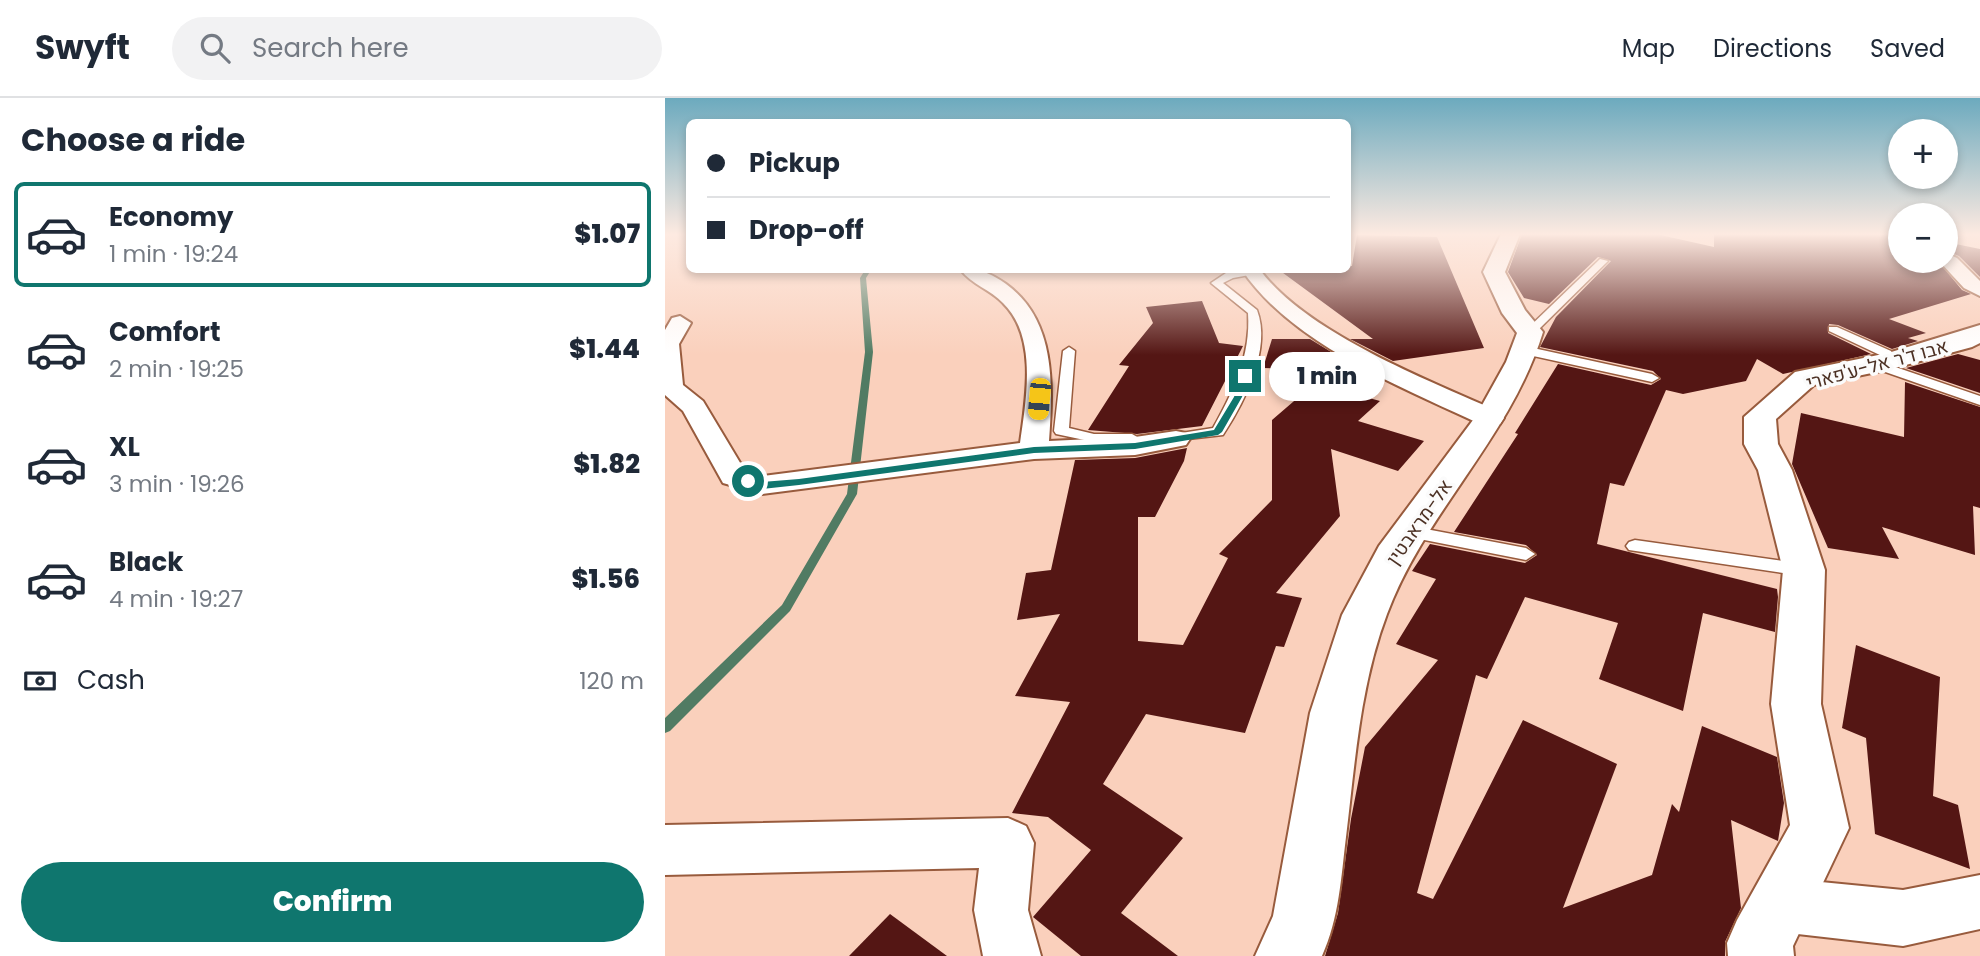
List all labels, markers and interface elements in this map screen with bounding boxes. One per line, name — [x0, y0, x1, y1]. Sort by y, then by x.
search box — [172, 17, 662, 80]
text: Swyft — [35, 24, 130, 71]
icon: search — [196, 29, 234, 67]
text: Search here — [252, 30, 409, 66]
text: Map — [1622, 32, 1675, 65]
text: Directions — [1713, 32, 1832, 65]
text: Saved — [1870, 32, 1945, 65]
text: Choose a ride — [21, 117, 245, 162]
map controls — [1888, 119, 1958, 273]
button: + — [1888, 119, 1958, 189]
text: Pickup — [749, 145, 840, 181]
text: Economy — [109, 199, 233, 235]
icon: car — [25, 203, 88, 266]
button: − — [1888, 203, 1958, 273]
text: Drop-off — [749, 212, 864, 248]
text: $1.07 — [574, 216, 640, 252]
text: 1 min · 19:24 — [109, 238, 238, 270]
text: Comfort — [109, 314, 221, 350]
icon: car — [25, 318, 88, 381]
text: $1.44 — [569, 331, 640, 367]
street label: אבו ד'ר אל-ע'פארי — [1803, 333, 1951, 396]
callout: 1 min — [1269, 352, 1385, 400]
text: 2 min · 19:25 — [109, 353, 244, 385]
route end — [1229, 360, 1261, 392]
text: 1 min — [1297, 360, 1357, 392]
car — [1027, 377, 1052, 421]
text: XL — [109, 429, 140, 465]
icon: car — [25, 433, 88, 496]
text: $1.82 — [573, 446, 640, 482]
route start — [732, 465, 764, 497]
text: 3 min · 19:26 — [109, 468, 245, 500]
street label: אל-מראבטין — [1380, 474, 1459, 571]
text: Black — [109, 544, 183, 580]
icon: car — [25, 548, 88, 611]
text: $1.56 — [571, 561, 640, 597]
text: 4 min · 19:27 — [109, 583, 243, 615]
icon: cash — [21, 662, 59, 700]
text: Cash — [77, 662, 145, 698]
text: 120 m — [579, 665, 644, 697]
button: Confirm — [21, 862, 644, 942]

